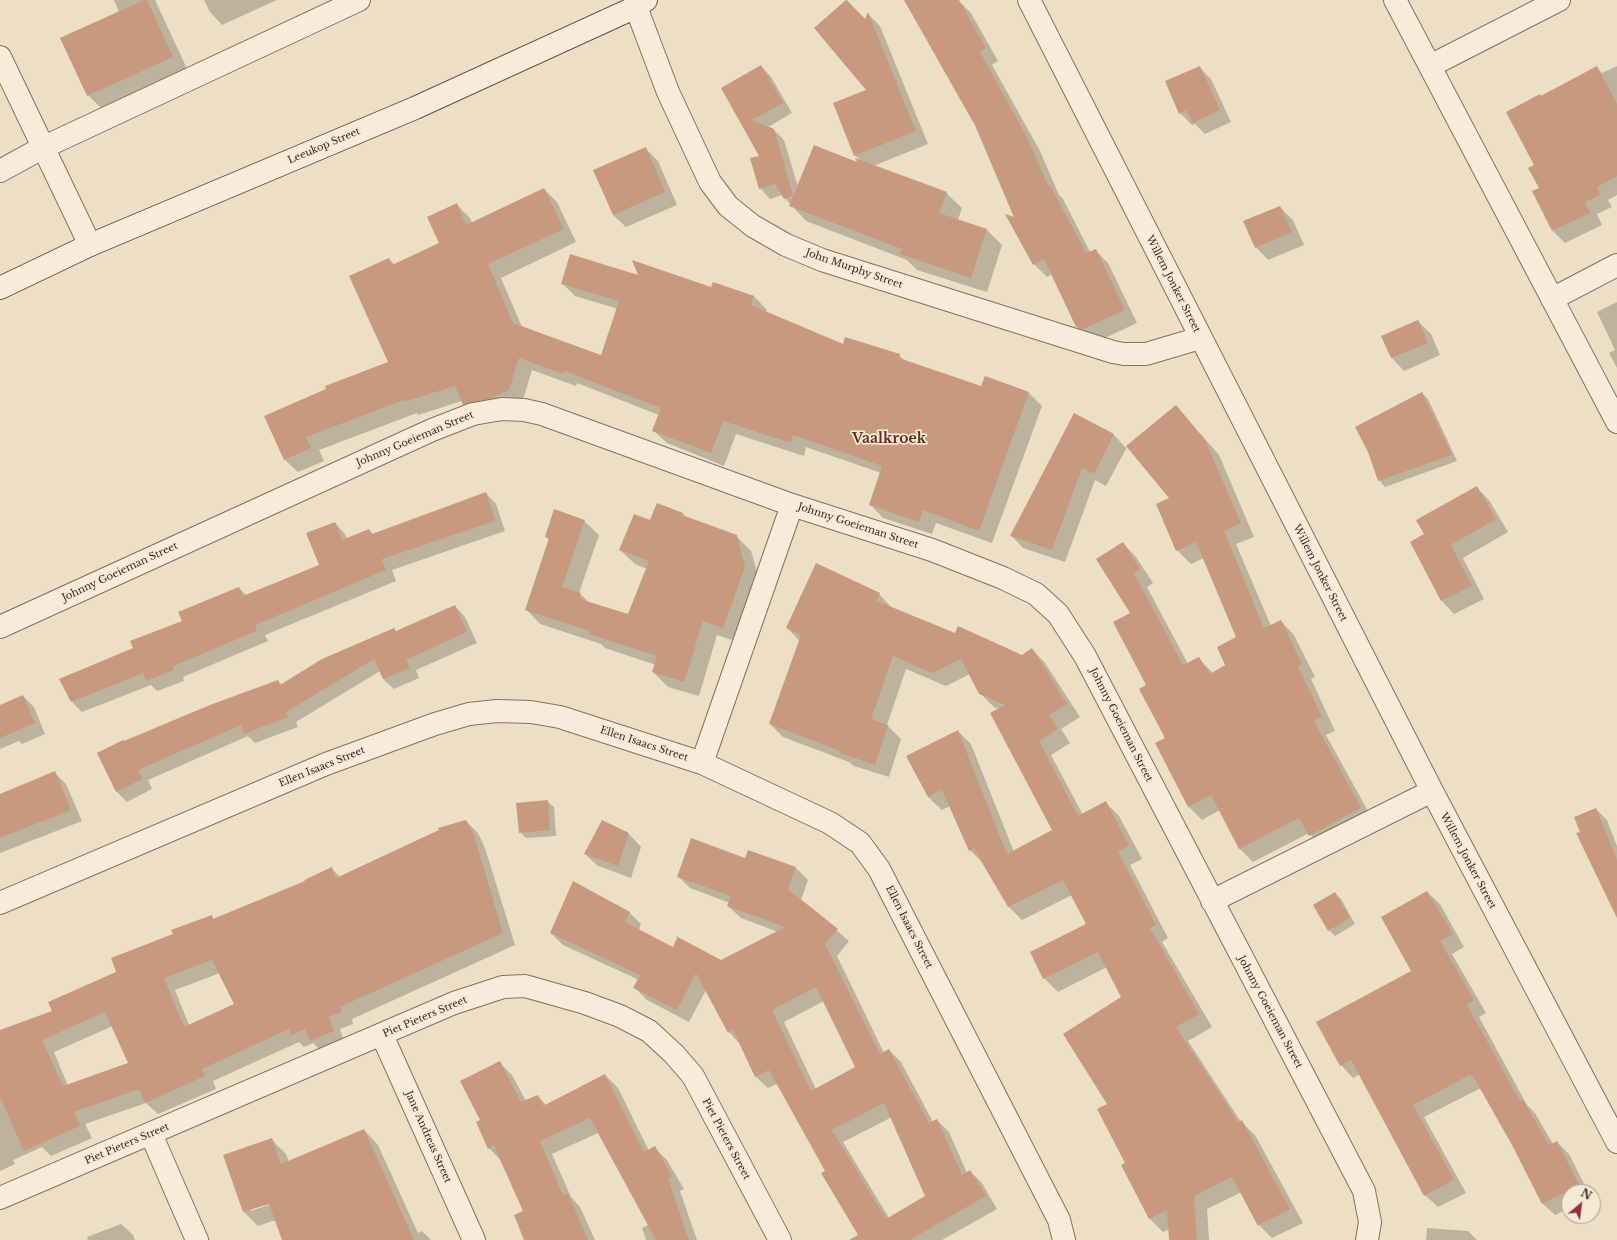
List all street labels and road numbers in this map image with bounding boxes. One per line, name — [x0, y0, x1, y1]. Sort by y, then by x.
street label: Leeukop Street — [286, 125, 362, 167]
street label: Willem Jonker Street — [1143, 233, 1203, 335]
street label: John Murphy Street — [804, 247, 904, 291]
street label: Johnny Goeieman Street — [355, 409, 475, 469]
street label: Johnny Goeieman Street — [796, 501, 920, 551]
street label: Willem Jonker Street — [1290, 522, 1350, 624]
street label: Johnny Goeieman Street — [60, 540, 180, 604]
street label: Johnny Goeieman Street — [1087, 666, 1155, 784]
street label: Ellen Isaacs Street — [598, 724, 690, 764]
street label: Ellen Isaacs Street — [277, 744, 367, 790]
street label: Willem Jonker Street — [1438, 811, 1498, 911]
street label: Ellen Isaacs Street — [883, 883, 935, 971]
street label: Johnny Goeieman Street — [1235, 953, 1305, 1071]
street label: Piet Pieters Street — [381, 994, 469, 1040]
street label: Jane Andreas Street — [402, 1089, 454, 1185]
street label: Piet Pieters Street — [699, 1096, 753, 1182]
street label: Piet Pieters Street — [83, 1121, 171, 1167]

